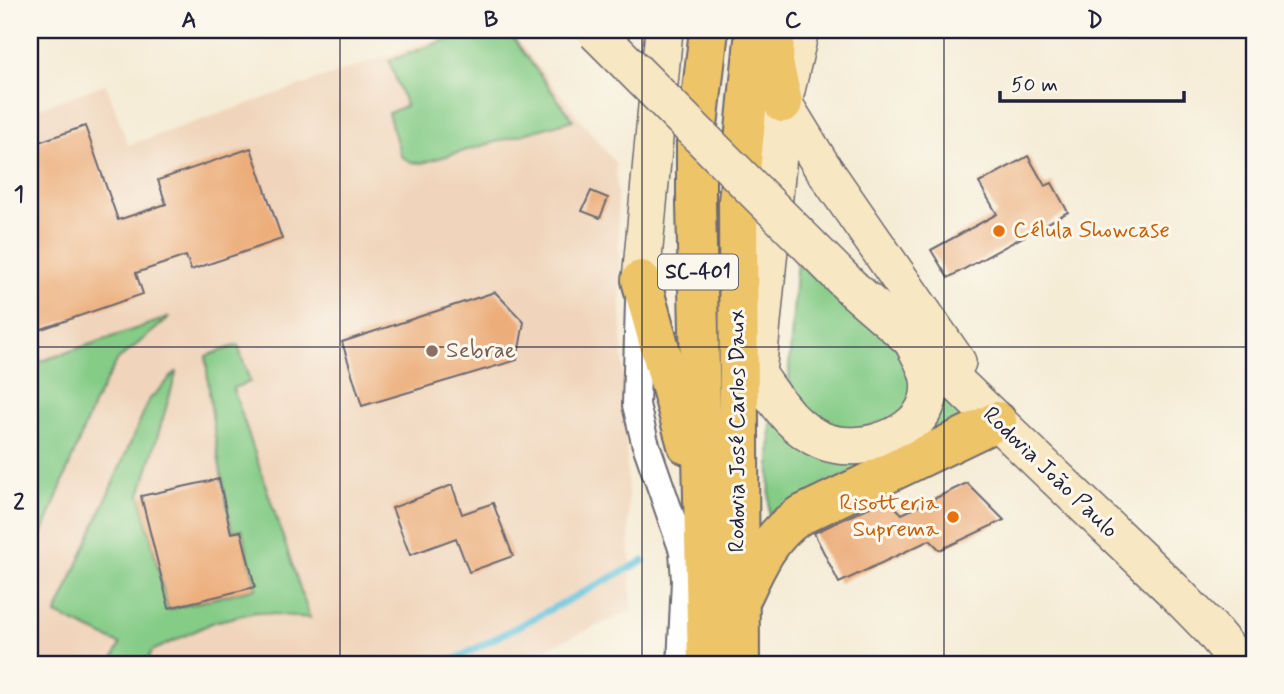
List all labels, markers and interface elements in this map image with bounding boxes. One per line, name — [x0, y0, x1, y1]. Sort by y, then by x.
text: A — [181, 6, 197, 36]
text: B — [484, 6, 499, 36]
text: C — [785, 6, 802, 36]
text: D — [1087, 6, 1103, 36]
scale bar — [1000, 60, 1184, 104]
text: 50 m — [1011, 71, 1058, 99]
text: 1 — [14, 180, 24, 210]
place label: Célula Showcase — [1013, 216, 1170, 246]
marker: Célula Showcase — [991, 223, 1007, 239]
road number: SC-401 — [658, 254, 738, 290]
street label: Rodovia José Carlos Daux — [723, 309, 753, 553]
place label: Sebrae — [446, 336, 516, 366]
marker: Sebrae — [424, 343, 440, 359]
street label: Rodovia João Paulo — [976, 401, 1124, 545]
text: 2 — [13, 488, 25, 518]
place label: Risotteria Suprema — [839, 489, 939, 545]
marker: Risotteria Suprema — [945, 509, 961, 525]

